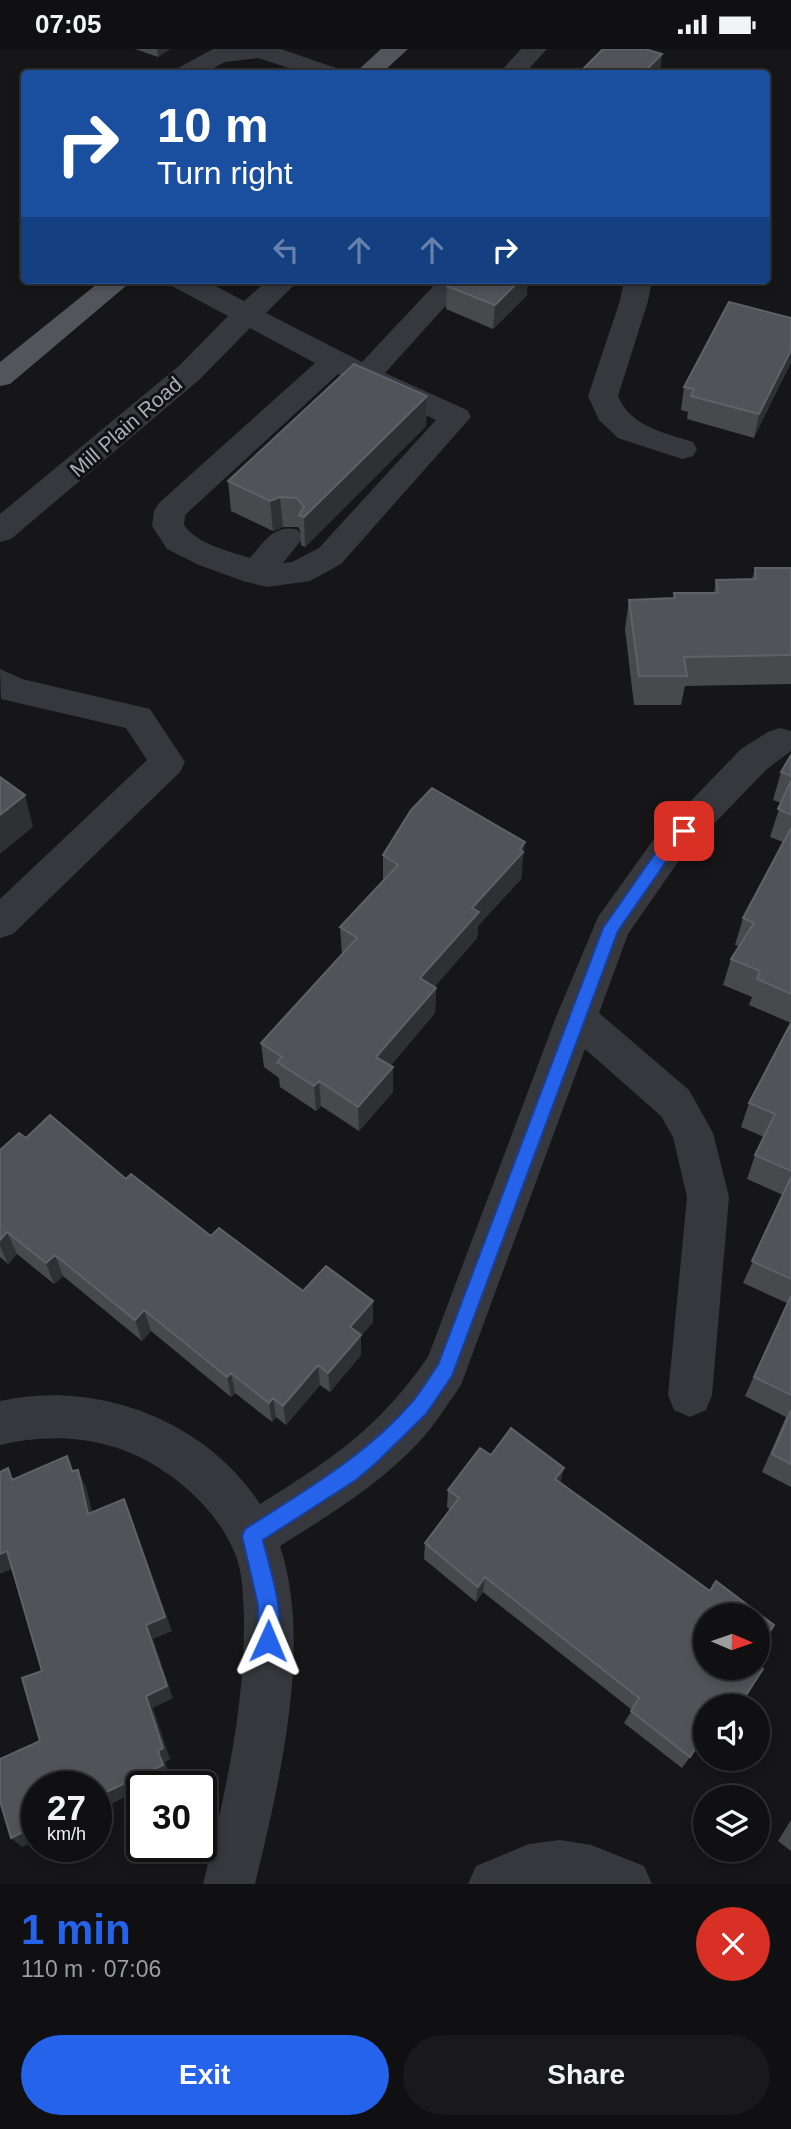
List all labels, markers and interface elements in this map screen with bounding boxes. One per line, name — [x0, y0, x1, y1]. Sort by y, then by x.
text: 07:05 — [35, 9, 102, 39]
icon: right — [42, 98, 133, 189]
text: 10 m — [157, 98, 269, 152]
text: Turn right — [157, 155, 293, 191]
icon: left — [267, 231, 305, 269]
icon: ahead — [340, 231, 378, 269]
icon: ahead — [413, 231, 451, 269]
icon: right — [486, 231, 524, 269]
street label: Mill Plain Road — [65, 372, 186, 481]
pin — [654, 801, 714, 861]
icon: arrive — [665, 812, 703, 850]
north arrow — [693, 1603, 770, 1680]
map controls — [693, 1603, 770, 1862]
position arrow — [231, 1604, 305, 1678]
button: sound — [693, 1694, 770, 1771]
speed limit sign: 30 — [126, 1771, 217, 1862]
button: layers — [693, 1785, 770, 1862]
text: 27 — [47, 1788, 86, 1827]
text: km/h — [47, 1824, 86, 1844]
text: 1 min — [21, 1906, 131, 1953]
button: close — [696, 1907, 770, 1981]
text: 110 m · 07:06 — [21, 1956, 161, 1982]
button: Exit — [21, 2035, 389, 2115]
button: Share — [403, 2035, 770, 2115]

